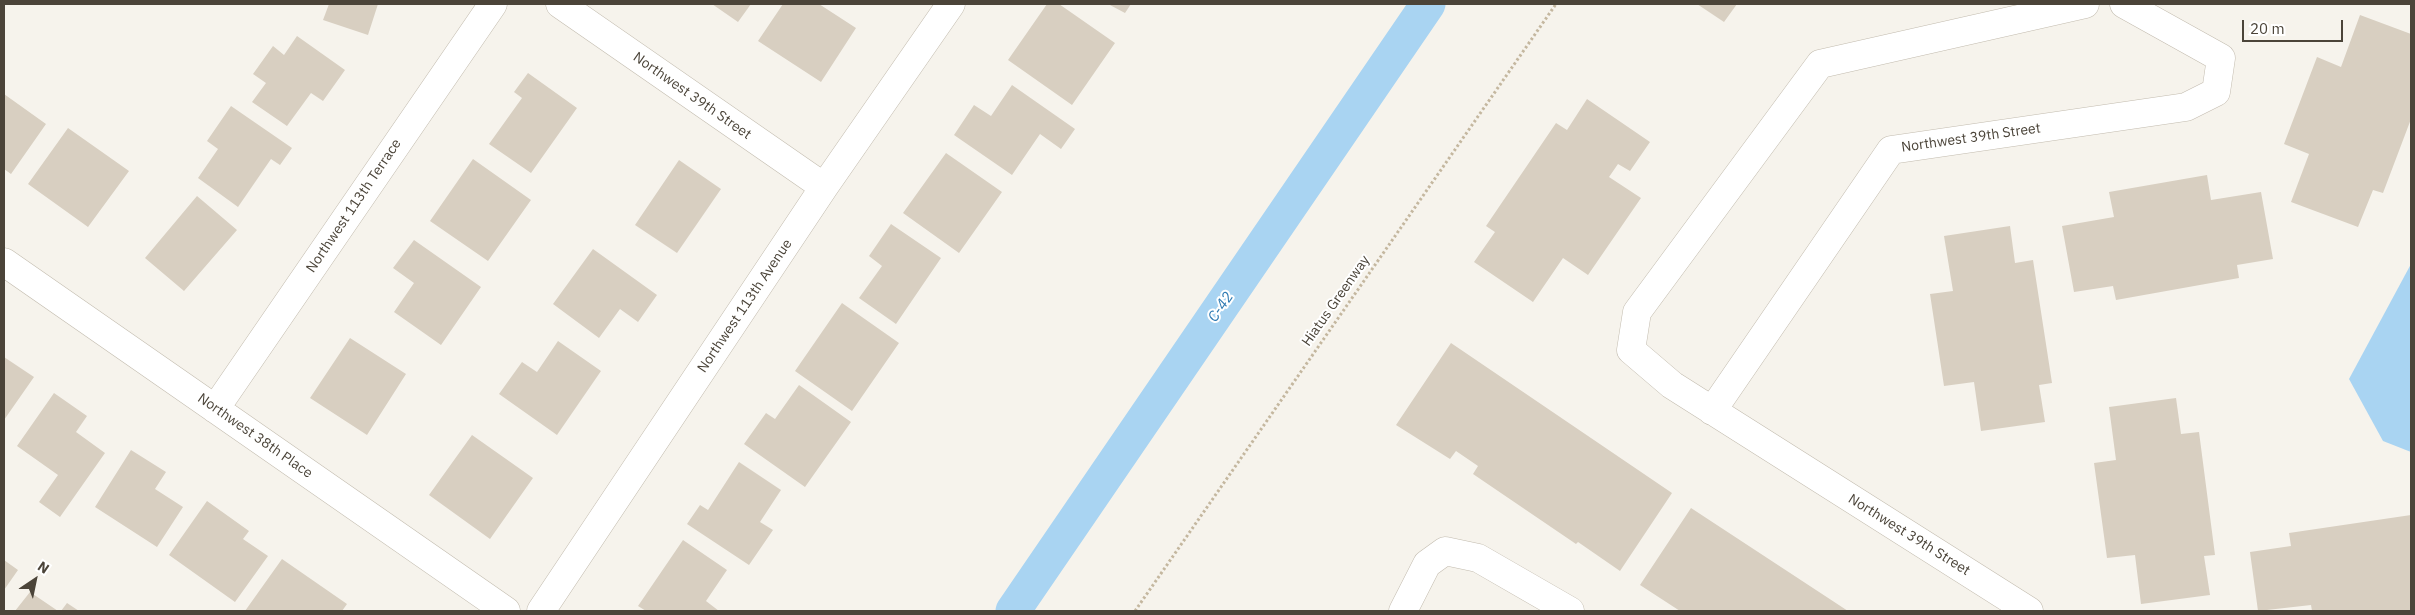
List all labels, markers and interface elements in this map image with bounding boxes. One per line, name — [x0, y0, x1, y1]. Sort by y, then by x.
scale bar — [2245, 10, 2346, 42]
text: 20 m — [2250, 19, 2285, 38]
street label: Northwest 39th Street — [630, 49, 754, 143]
street label: Northwest 39th Street — [1900, 120, 2042, 156]
street label: Northwest 113th Terrace — [303, 136, 405, 276]
street label: Northwest 113th Avenue — [694, 236, 796, 376]
street label: Hiatus Greenway — [1298, 252, 1374, 350]
water label: C-42 — [1204, 288, 1238, 326]
street label: Northwest 38th Place — [194, 390, 316, 482]
street label: Northwest 39th Street — [1845, 491, 1973, 579]
north arrow — [10, 555, 60, 605]
text: N — [34, 557, 53, 578]

